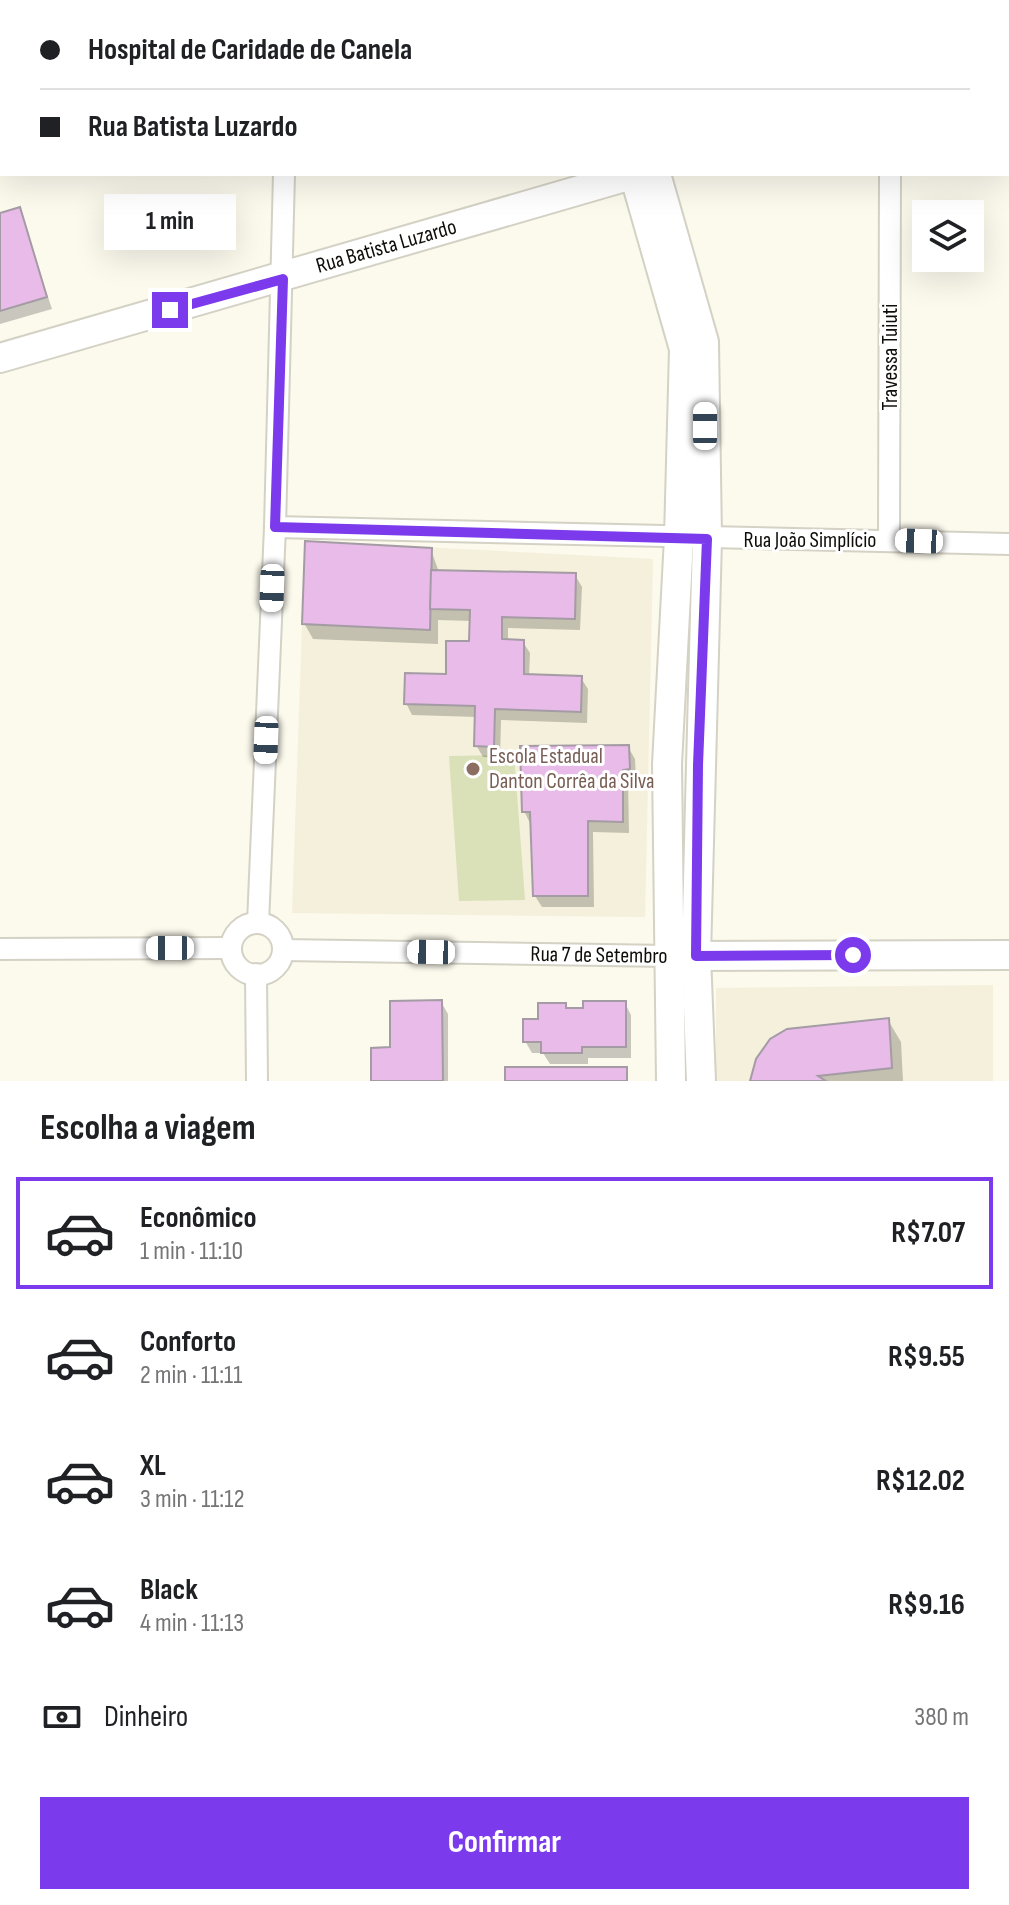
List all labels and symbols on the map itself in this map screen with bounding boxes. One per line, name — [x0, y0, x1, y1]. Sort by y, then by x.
callout: 1 min — [104, 194, 236, 250]
street label: Rua Batista Luzardo — [313, 213, 460, 279]
route end — [152, 292, 188, 328]
street label: Travessa Tuiuti — [877, 304, 904, 410]
car — [693, 402, 717, 450]
street label: Rua João Simplício — [744, 527, 877, 554]
car — [895, 528, 943, 554]
car — [259, 564, 285, 612]
car — [253, 716, 279, 764]
place label: Escola Estadual Danton Corrêa da Silva — [489, 743, 654, 795]
marker: Escola Estadual Danton Corrêa da Silva — [464, 760, 482, 778]
car — [146, 936, 194, 960]
route start — [835, 937, 871, 973]
car — [407, 940, 455, 964]
street label: Rua 7 de Setembro — [530, 940, 668, 969]

